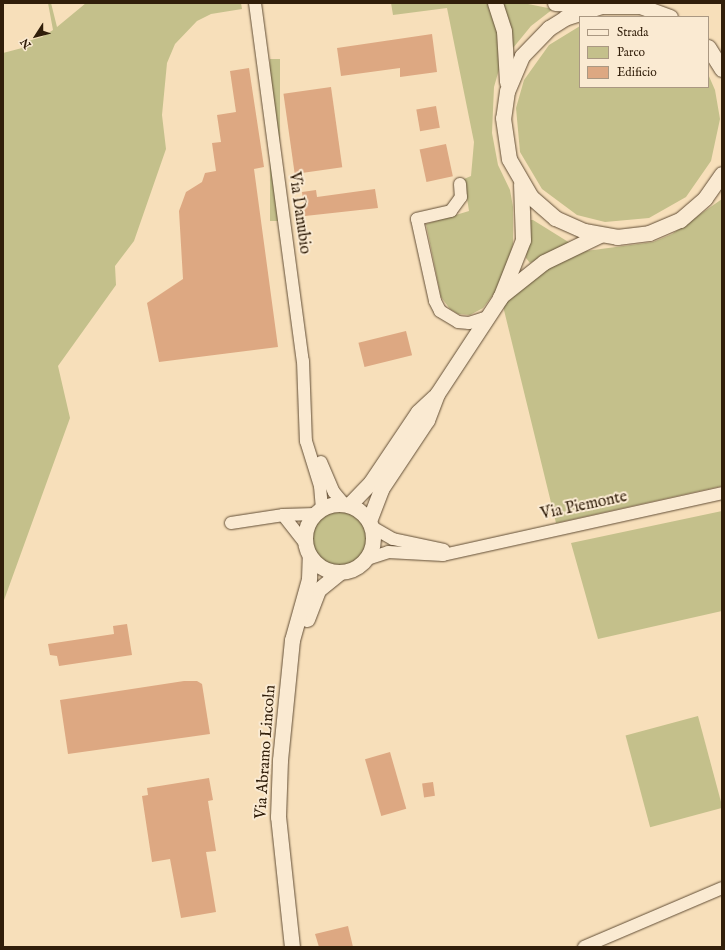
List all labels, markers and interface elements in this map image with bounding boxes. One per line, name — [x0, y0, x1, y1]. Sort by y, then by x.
north arrow — [16, 16, 56, 56]
legend — [579, 16, 709, 88]
text: Strada — [617, 25, 648, 40]
text: N — [18, 35, 35, 51]
text: Parco — [617, 45, 645, 60]
text: Edificio — [617, 65, 657, 80]
street label: Via Danubio — [284, 171, 314, 255]
street label: Via Piemonte — [539, 487, 629, 525]
street label: Via Abramo Lincoln — [252, 684, 280, 820]

